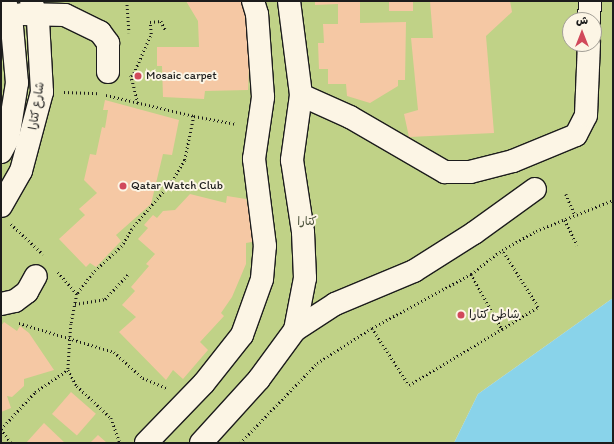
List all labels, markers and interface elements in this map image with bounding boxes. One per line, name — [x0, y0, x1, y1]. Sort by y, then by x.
north arrow — [562, 12, 602, 52]
text: ش — [576, 14, 588, 27]
place label: Mosaic carpet — [146, 69, 217, 83]
marker: Mosaic carpet — [133, 71, 143, 81]
street label: شارع كتارا — [26, 81, 48, 131]
place label: Qatar Watch Club — [131, 179, 223, 193]
marker: Qatar Watch Club — [118, 181, 128, 191]
park label: كتارا — [297, 215, 317, 229]
place label: شاطئ كتارا — [469, 308, 519, 322]
marker: شاطئ كتارا — [456, 310, 466, 320]

